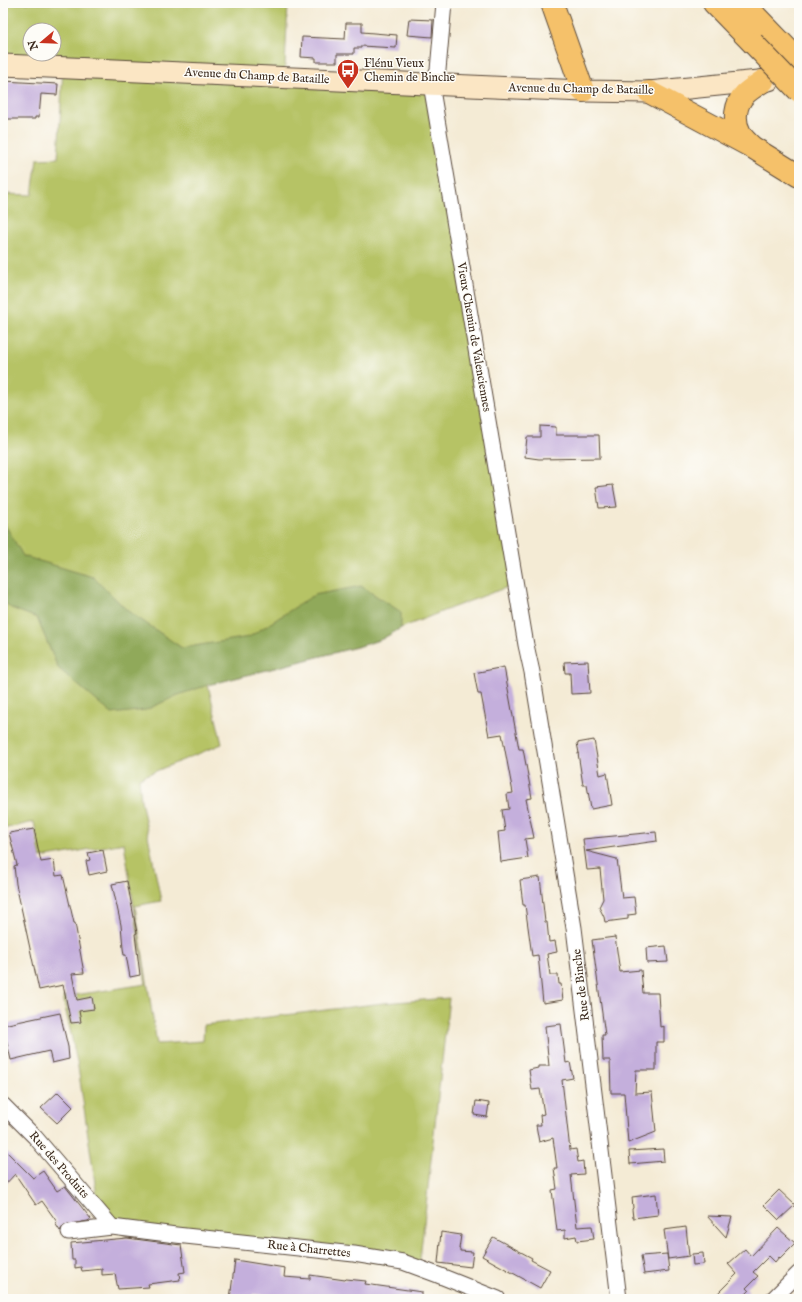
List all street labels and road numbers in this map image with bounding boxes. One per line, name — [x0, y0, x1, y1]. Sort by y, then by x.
street label: Avenue du Champ de Bataille — [183, 65, 330, 88]
street label: Avenue du Champ de Bataille — [507, 80, 654, 99]
street label: Vieux Chemin de Valenciennes — [453, 260, 495, 413]
street label: Rue de Binche — [569, 948, 593, 1022]
street label: Rue des Produits — [26, 1128, 92, 1202]
street label: Rue à Charrettes — [267, 1237, 351, 1261]

